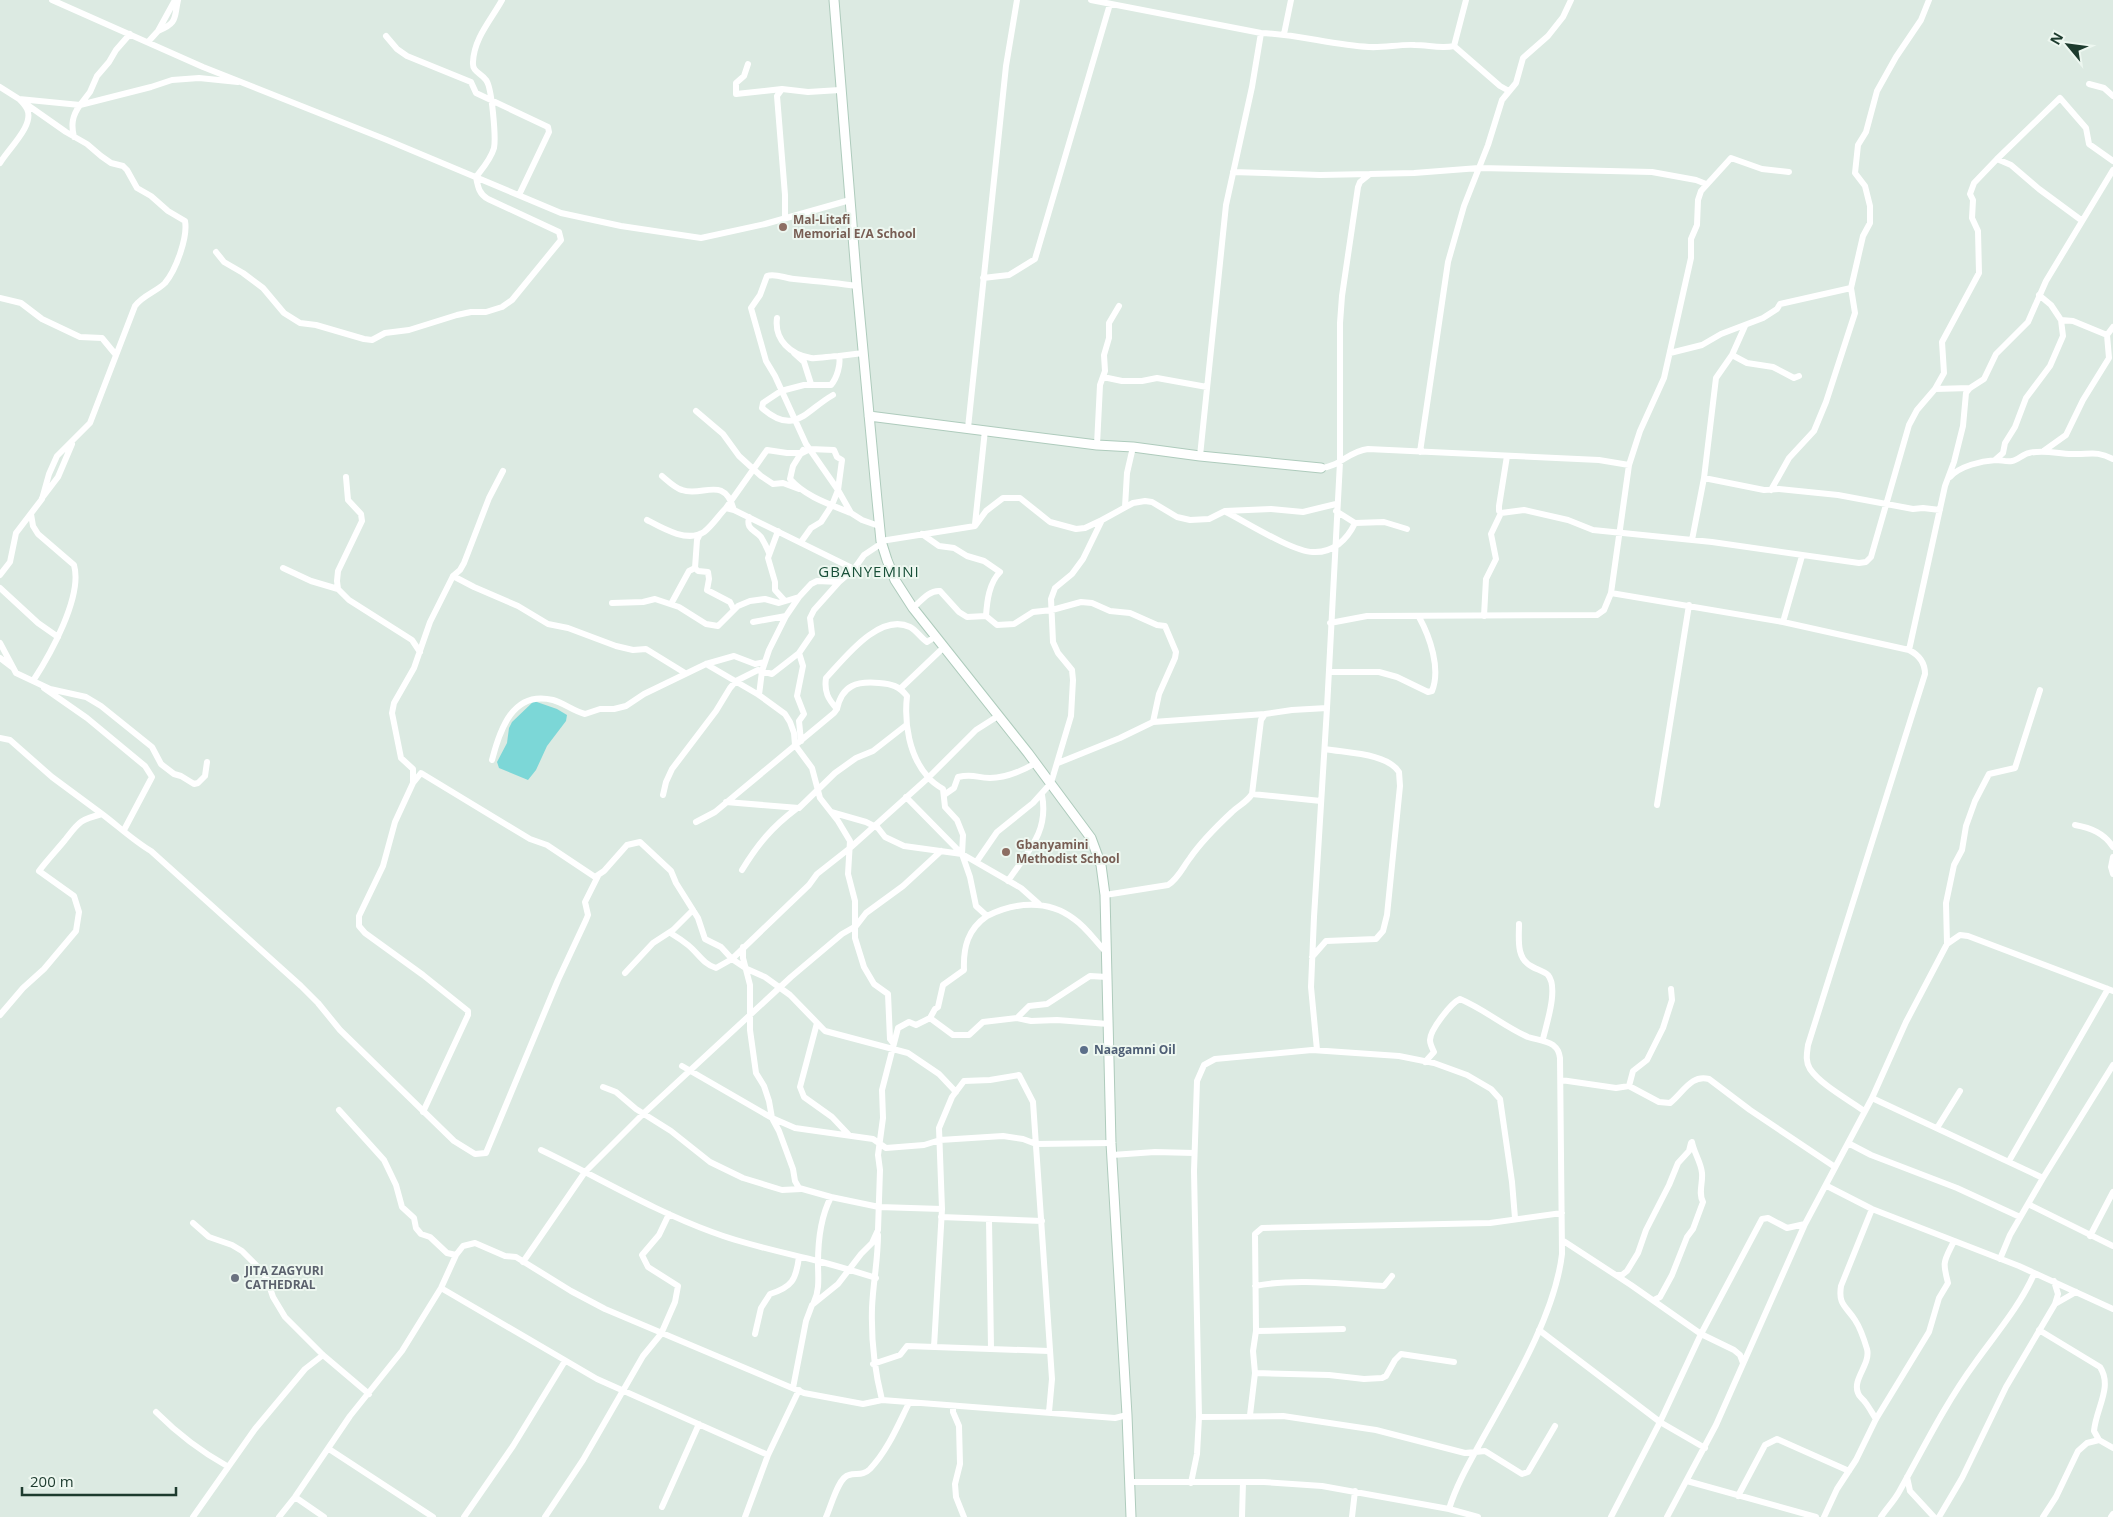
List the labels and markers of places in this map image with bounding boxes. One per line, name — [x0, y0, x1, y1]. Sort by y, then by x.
place label: Mal-Litafi Memorial E/A School — [793, 211, 916, 242]
marker: Mal-Litafi Memorial E/A School — [777, 221, 789, 233]
place label: Gbanyamini Methodist School — [1016, 836, 1120, 867]
marker: Gbanyamini Methodist School — [1000, 846, 1012, 858]
place label: Naagamni Oil — [1094, 1041, 1176, 1058]
marker: Naagamni Oil — [1078, 1044, 1090, 1056]
place label: JITA ZAGYURI CATHEDRAL — [244, 1262, 324, 1293]
marker: JITA ZAGYURI CATHEDRAL — [229, 1272, 241, 1284]

